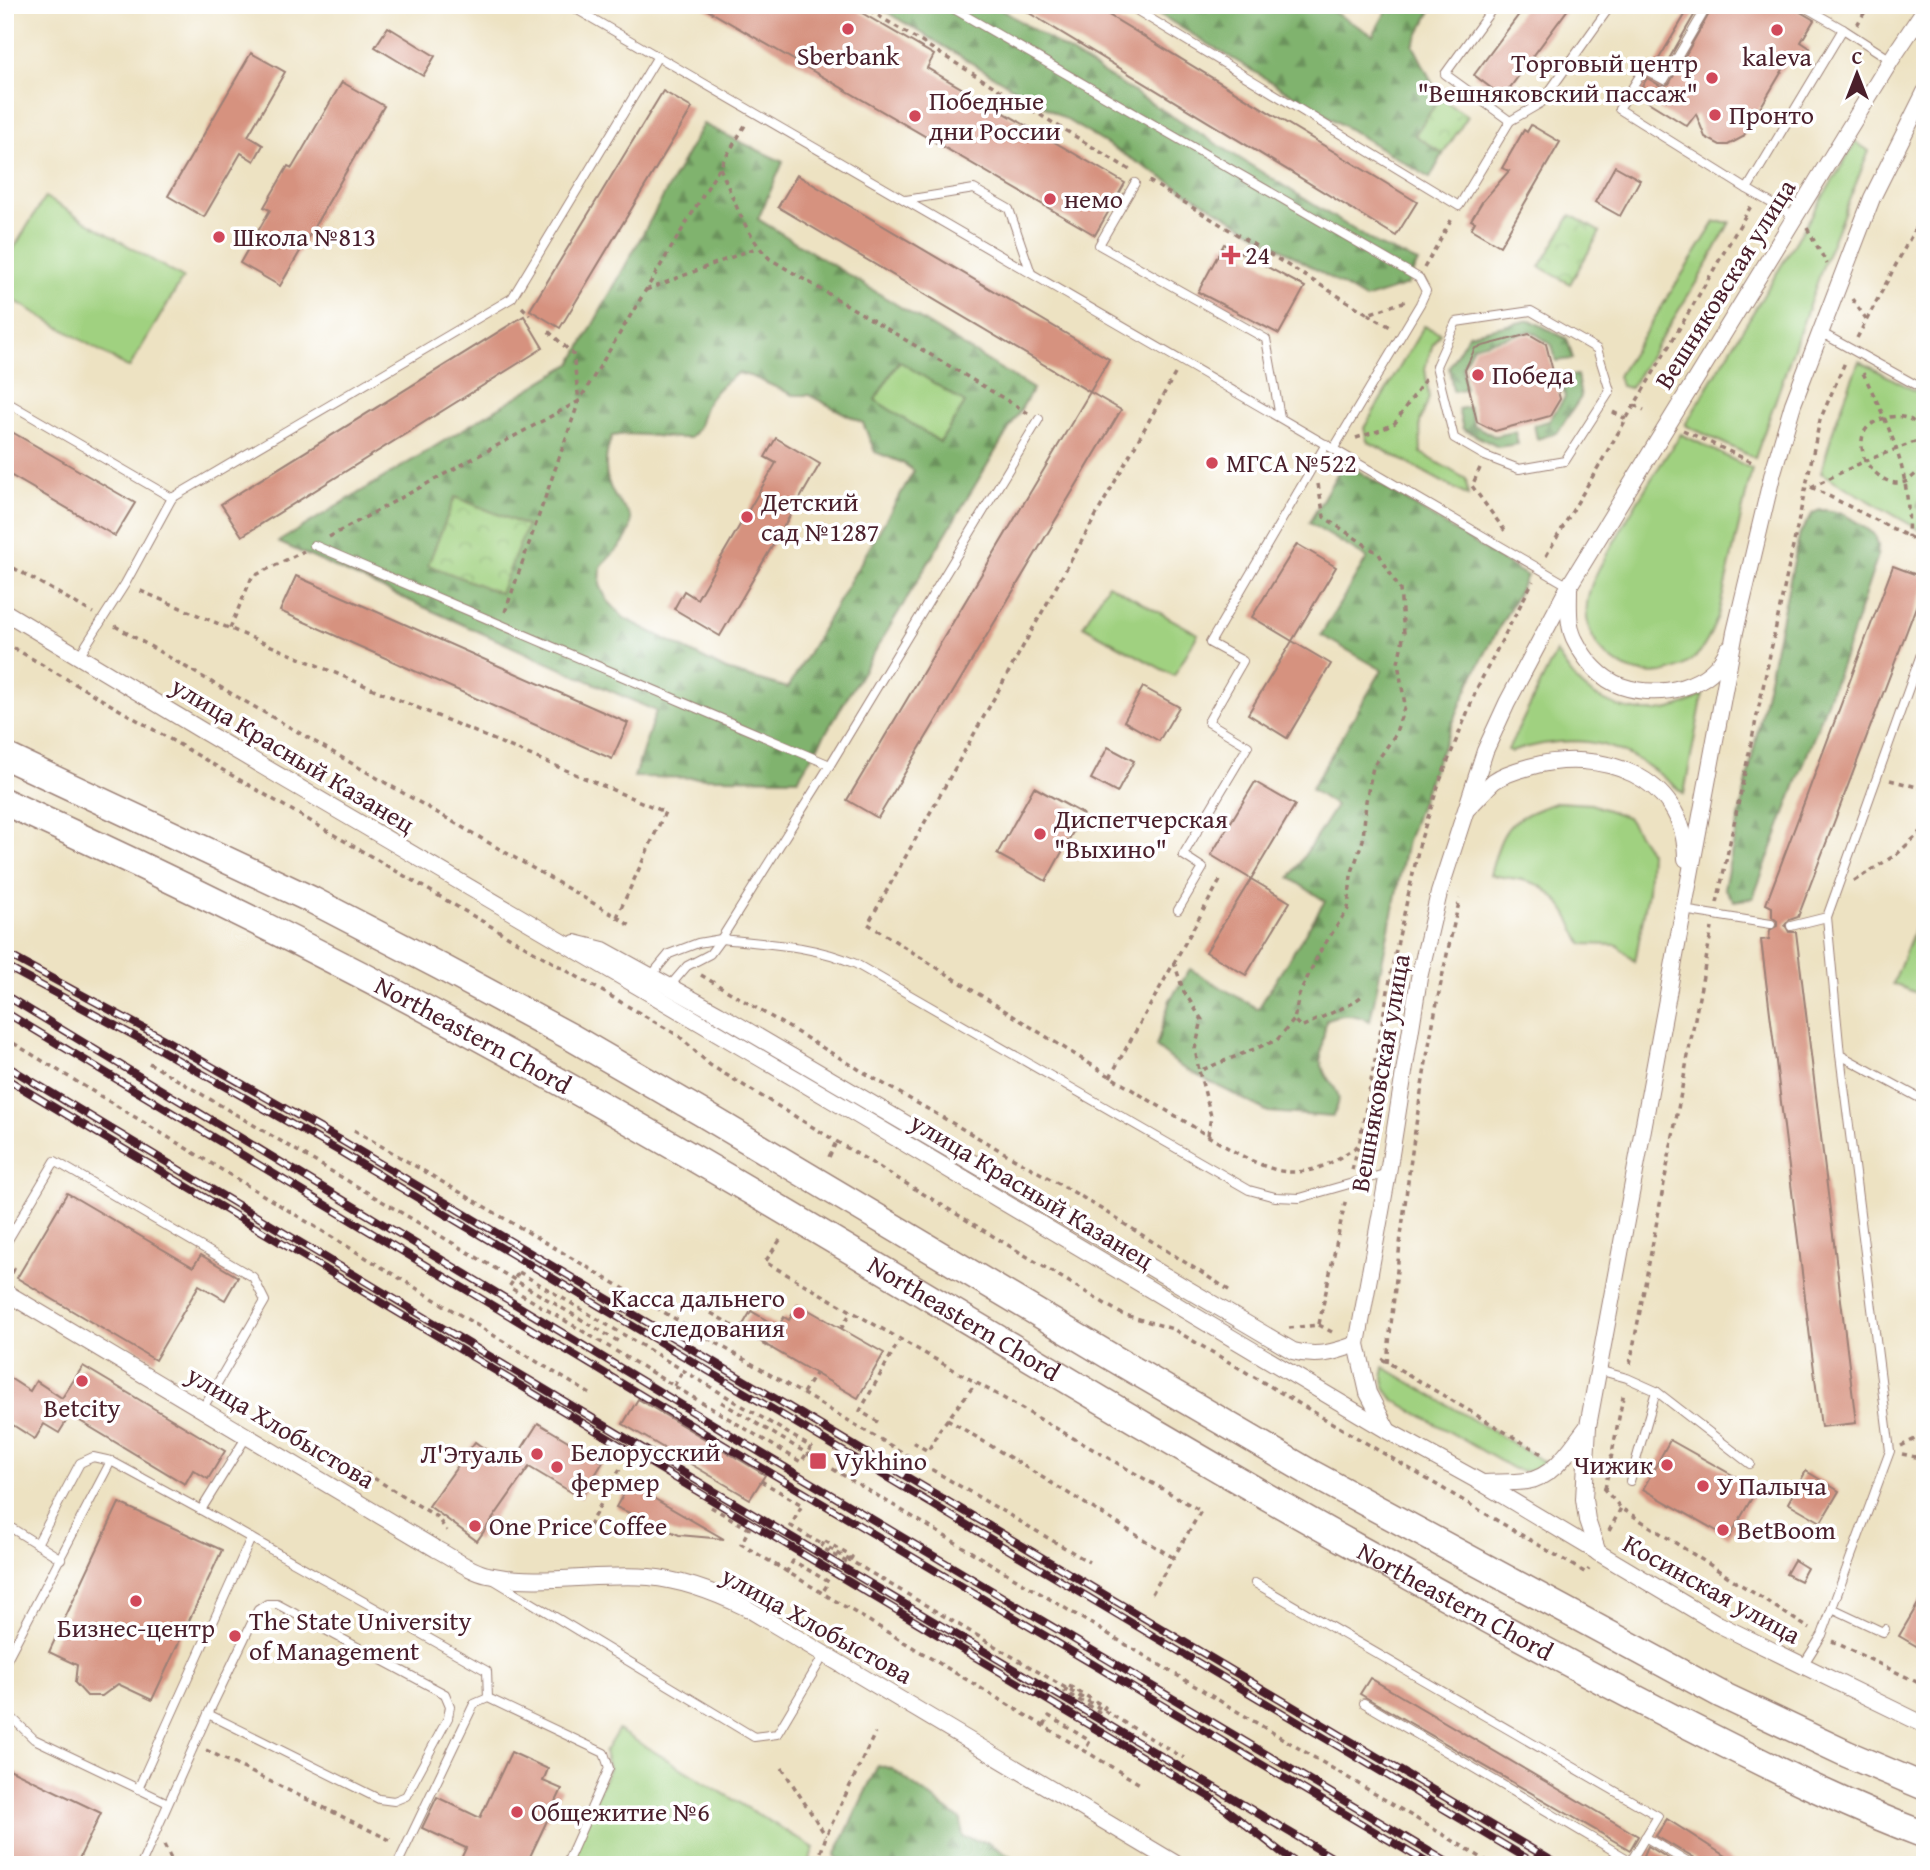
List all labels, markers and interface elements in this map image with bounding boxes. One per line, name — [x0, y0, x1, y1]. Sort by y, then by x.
marker: Sberbank — [840, 21, 856, 37]
marker: kaleva — [1769, 22, 1785, 38]
place label: Sberbank — [797, 36, 900, 75]
place label: kaleva — [1742, 37, 1813, 76]
north arrow — [1822, 38, 1892, 108]
place label: Торговый центр "Вешняковский пассаж" — [1417, 43, 1698, 112]
text: С — [1852, 43, 1863, 71]
marker: Торговый центр "Вешняковский пассаж" — [1704, 70, 1720, 86]
place label: Победные дни России — [929, 81, 1061, 150]
place label: Пронто — [1729, 95, 1814, 134]
marker: Пронто — [1707, 107, 1723, 123]
marker: Победные дни России — [907, 108, 923, 124]
street label: Вешняковская улица — [1644, 171, 1805, 396]
place label: немо — [1064, 179, 1123, 218]
marker: немо — [1042, 191, 1058, 207]
place label: Школа №813 — [233, 217, 376, 256]
marker: Школа №813 — [211, 229, 227, 245]
place label: 24 — [1245, 235, 1270, 274]
marker: 24 — [1223, 247, 1239, 263]
place label: Победа — [1492, 355, 1575, 394]
marker: Победа — [1470, 367, 1486, 383]
place label: МГСА №522 — [1226, 443, 1357, 482]
marker: МГСА №522 — [1204, 455, 1220, 471]
place label: Детский сад №1287 — [760, 482, 879, 551]
marker: Детский сад №1287 — [739, 509, 755, 525]
street label: улица Красный Казанец — [163, 666, 423, 843]
place label: Диспетчерская "Выхино" — [1053, 799, 1228, 868]
marker: Диспетчерская "Выхино" — [1032, 826, 1048, 842]
street label: Вешняковская улица — [1339, 950, 1420, 1195]
street label: Northeastern Chord — [368, 965, 579, 1104]
street label: улица Красный Казанец — [902, 1102, 1162, 1279]
street label: Northeastern Chord — [861, 1245, 1068, 1391]
place label: Kасса дальнего следования — [611, 1278, 785, 1347]
marker: Kасса дальнего следования — [791, 1305, 807, 1321]
street label: улица Хлобыстова — [179, 1354, 383, 1499]
marker: Betcity — [74, 1373, 90, 1389]
place label: Betcity — [43, 1388, 121, 1427]
place label: Белорусский фермер — [571, 1432, 720, 1501]
place label: Л'Этуаль — [420, 1434, 523, 1473]
place label: Vykhino — [834, 1441, 927, 1480]
place label: Чижик — [1574, 1445, 1653, 1484]
marker: Л'Этуаль — [529, 1446, 545, 1462]
marker: Vykhino — [808, 1451, 828, 1471]
marker: Чижик — [1659, 1457, 1675, 1473]
marker: Белорусский фермер — [549, 1459, 565, 1475]
place label: У Палыча — [1717, 1466, 1827, 1505]
marker: У Палыча — [1695, 1478, 1711, 1494]
place label: One Price Coffee — [489, 1506, 667, 1545]
place label: BetBoom — [1737, 1510, 1836, 1549]
marker: One Price Coffee — [467, 1518, 483, 1534]
marker: BetBoom — [1715, 1522, 1731, 1538]
street label: Косинская улица — [1616, 1524, 1809, 1654]
street label: Northeastern Chord — [1350, 1531, 1561, 1671]
street label: улица Хлобыстова — [714, 1555, 921, 1694]
marker: Бизнес-центр — [128, 1593, 144, 1609]
place label: The State University of Management — [249, 1601, 471, 1670]
place label: Бизнес-центр — [57, 1608, 215, 1647]
marker: The State University of Management — [227, 1628, 243, 1644]
place label: Общежитие №6 — [531, 1792, 710, 1831]
marker: Общежитие №6 — [509, 1804, 525, 1820]

